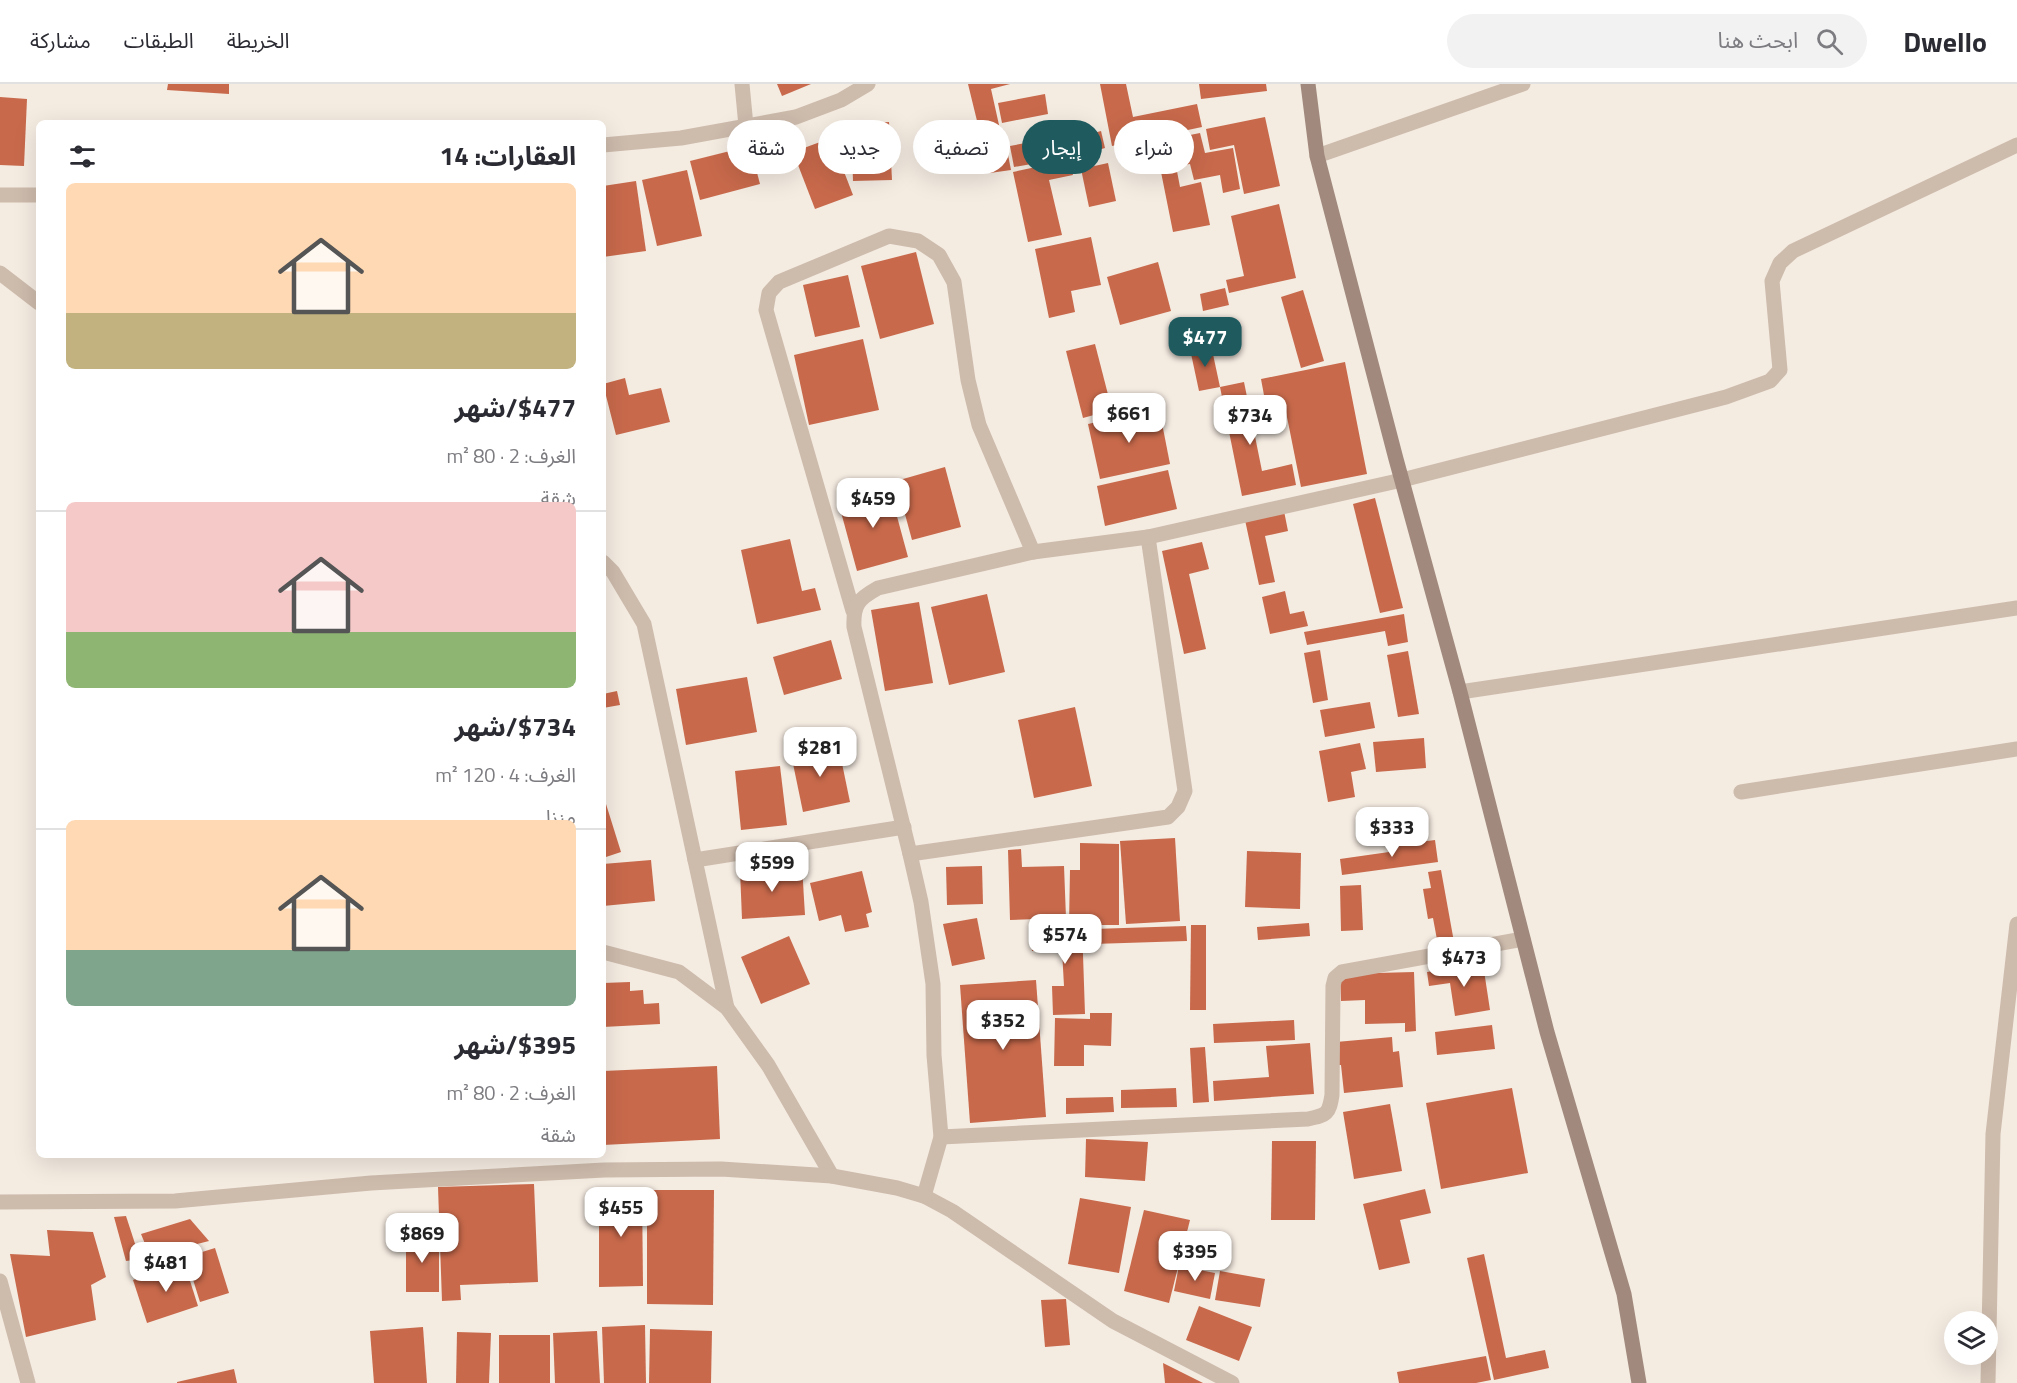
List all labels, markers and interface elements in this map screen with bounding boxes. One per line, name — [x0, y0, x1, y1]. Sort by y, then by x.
search box — [1447, 14, 1867, 68]
text: Dwello — [1903, 20, 1987, 63]
text: ابحث هنا — [1718, 23, 1798, 57]
text: مشاركة — [30, 24, 91, 56]
text: الطبقات — [124, 24, 194, 56]
text: الخريطة — [227, 24, 290, 56]
icon: search — [1813, 25, 1846, 58]
chip: شقة — [727, 120, 806, 174]
chip: جديد — [818, 120, 901, 174]
chip: تصفية — [913, 120, 1010, 174]
chip: إيجار — [1022, 120, 1102, 174]
chip: شراء — [1114, 120, 1194, 174]
text: العقارات: 14 — [440, 136, 576, 175]
icon: filters — [66, 140, 99, 173]
icon: home — [267, 222, 375, 330]
pin: $477 — [1169, 317, 1241, 368]
text: $477 — [1183, 321, 1227, 352]
text: $477/شهر — [454, 388, 576, 427]
pin: $661 — [1093, 393, 1165, 444]
pin: $734 — [1214, 395, 1286, 446]
text: $661 — [1107, 397, 1151, 428]
text: $734 — [1228, 399, 1272, 430]
text: الغرف: 2 · 80 m² — [446, 440, 576, 471]
pin: $459 — [837, 478, 909, 529]
text: شقة — [541, 482, 576, 513]
text: $459 — [851, 482, 895, 513]
icon: home — [267, 541, 375, 649]
text: $734/شهر — [454, 707, 576, 746]
pin: $281 — [784, 727, 856, 778]
text: $281 — [798, 731, 842, 762]
text: الغرف: 4 · 120 m² — [435, 759, 576, 790]
text: منزل — [537, 801, 576, 832]
pin: $333 — [1356, 807, 1428, 858]
text: $333 — [1370, 811, 1414, 842]
pin: $599 — [736, 842, 808, 893]
text: $599 — [750, 846, 794, 877]
icon: home — [267, 859, 375, 967]
pin: $574 — [1029, 914, 1101, 965]
text: $574 — [1043, 918, 1087, 949]
pin: $473 — [1428, 937, 1500, 988]
text: $473 — [1442, 941, 1486, 972]
pin: $352 — [967, 1000, 1039, 1051]
text: $352 — [981, 1004, 1025, 1035]
text: $395/شهر — [454, 1025, 576, 1064]
text: الغرف: 2 · 80 m² — [446, 1077, 576, 1108]
text: شقة — [541, 1119, 576, 1150]
pin: $455 — [585, 1187, 657, 1238]
text: $455 — [599, 1191, 643, 1222]
pin: $869 — [386, 1213, 458, 1264]
text: $869 — [400, 1217, 444, 1248]
pin: $395 — [1159, 1231, 1231, 1282]
text: $395 — [1173, 1235, 1217, 1266]
pin: $481 — [130, 1242, 202, 1293]
text: $481 — [144, 1246, 188, 1277]
map controls — [1944, 1311, 1998, 1365]
button: layers — [1944, 1311, 1998, 1365]

